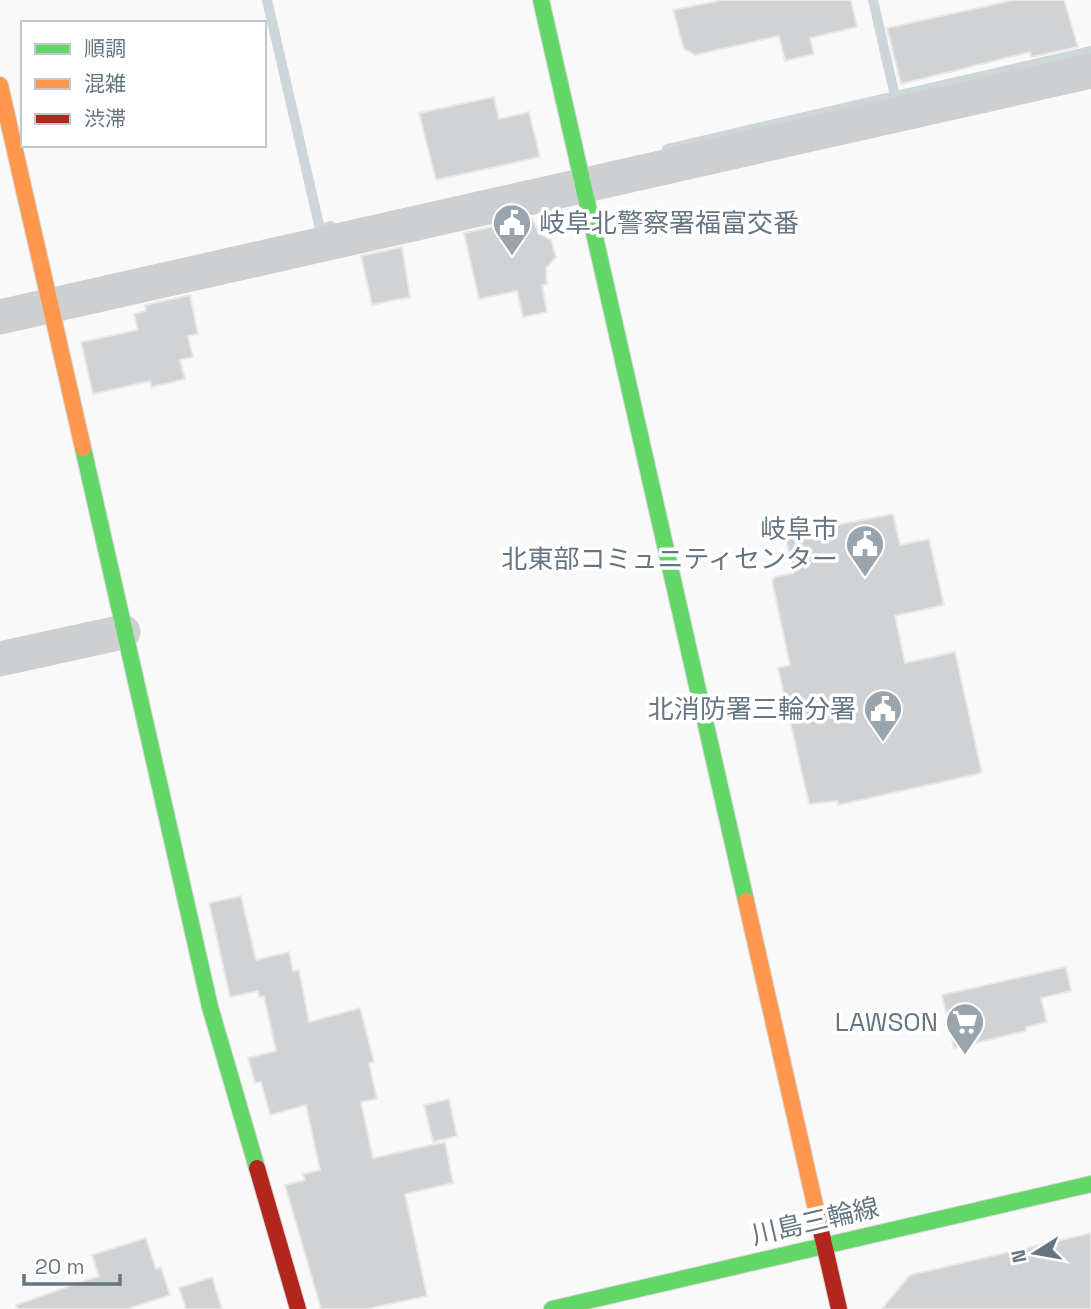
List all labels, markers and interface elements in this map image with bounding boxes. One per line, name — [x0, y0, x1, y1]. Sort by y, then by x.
legend — [21, 21, 266, 147]
text: 順調 — [84, 35, 126, 62]
text: 混雑 — [84, 70, 126, 97]
text: 渋滞 — [84, 105, 126, 132]
public building icon: 岐阜北警察署福富交番 — [491, 202, 533, 257]
place label: 岐阜北警察署福富交番 — [539, 206, 799, 240]
place label: 岐阜市 北東部コミュニティセンター — [502, 512, 838, 576]
public building icon: 岐阜市 北東部コミュニティセンター — [844, 523, 886, 578]
public building icon: 北消防署三輪分署 — [862, 688, 904, 743]
place label: 北消防署三輪分署 — [648, 692, 856, 726]
supermarket icon: LAWSON — [944, 1001, 986, 1056]
place label: LAWSON — [835, 1005, 938, 1039]
street label: 川島三輪線 — [748, 1190, 882, 1252]
north arrow — [1000, 1218, 1070, 1288]
scale bar — [24, 1242, 121, 1286]
text: N — [1005, 1248, 1032, 1265]
text: 20 m — [35, 1253, 85, 1280]

